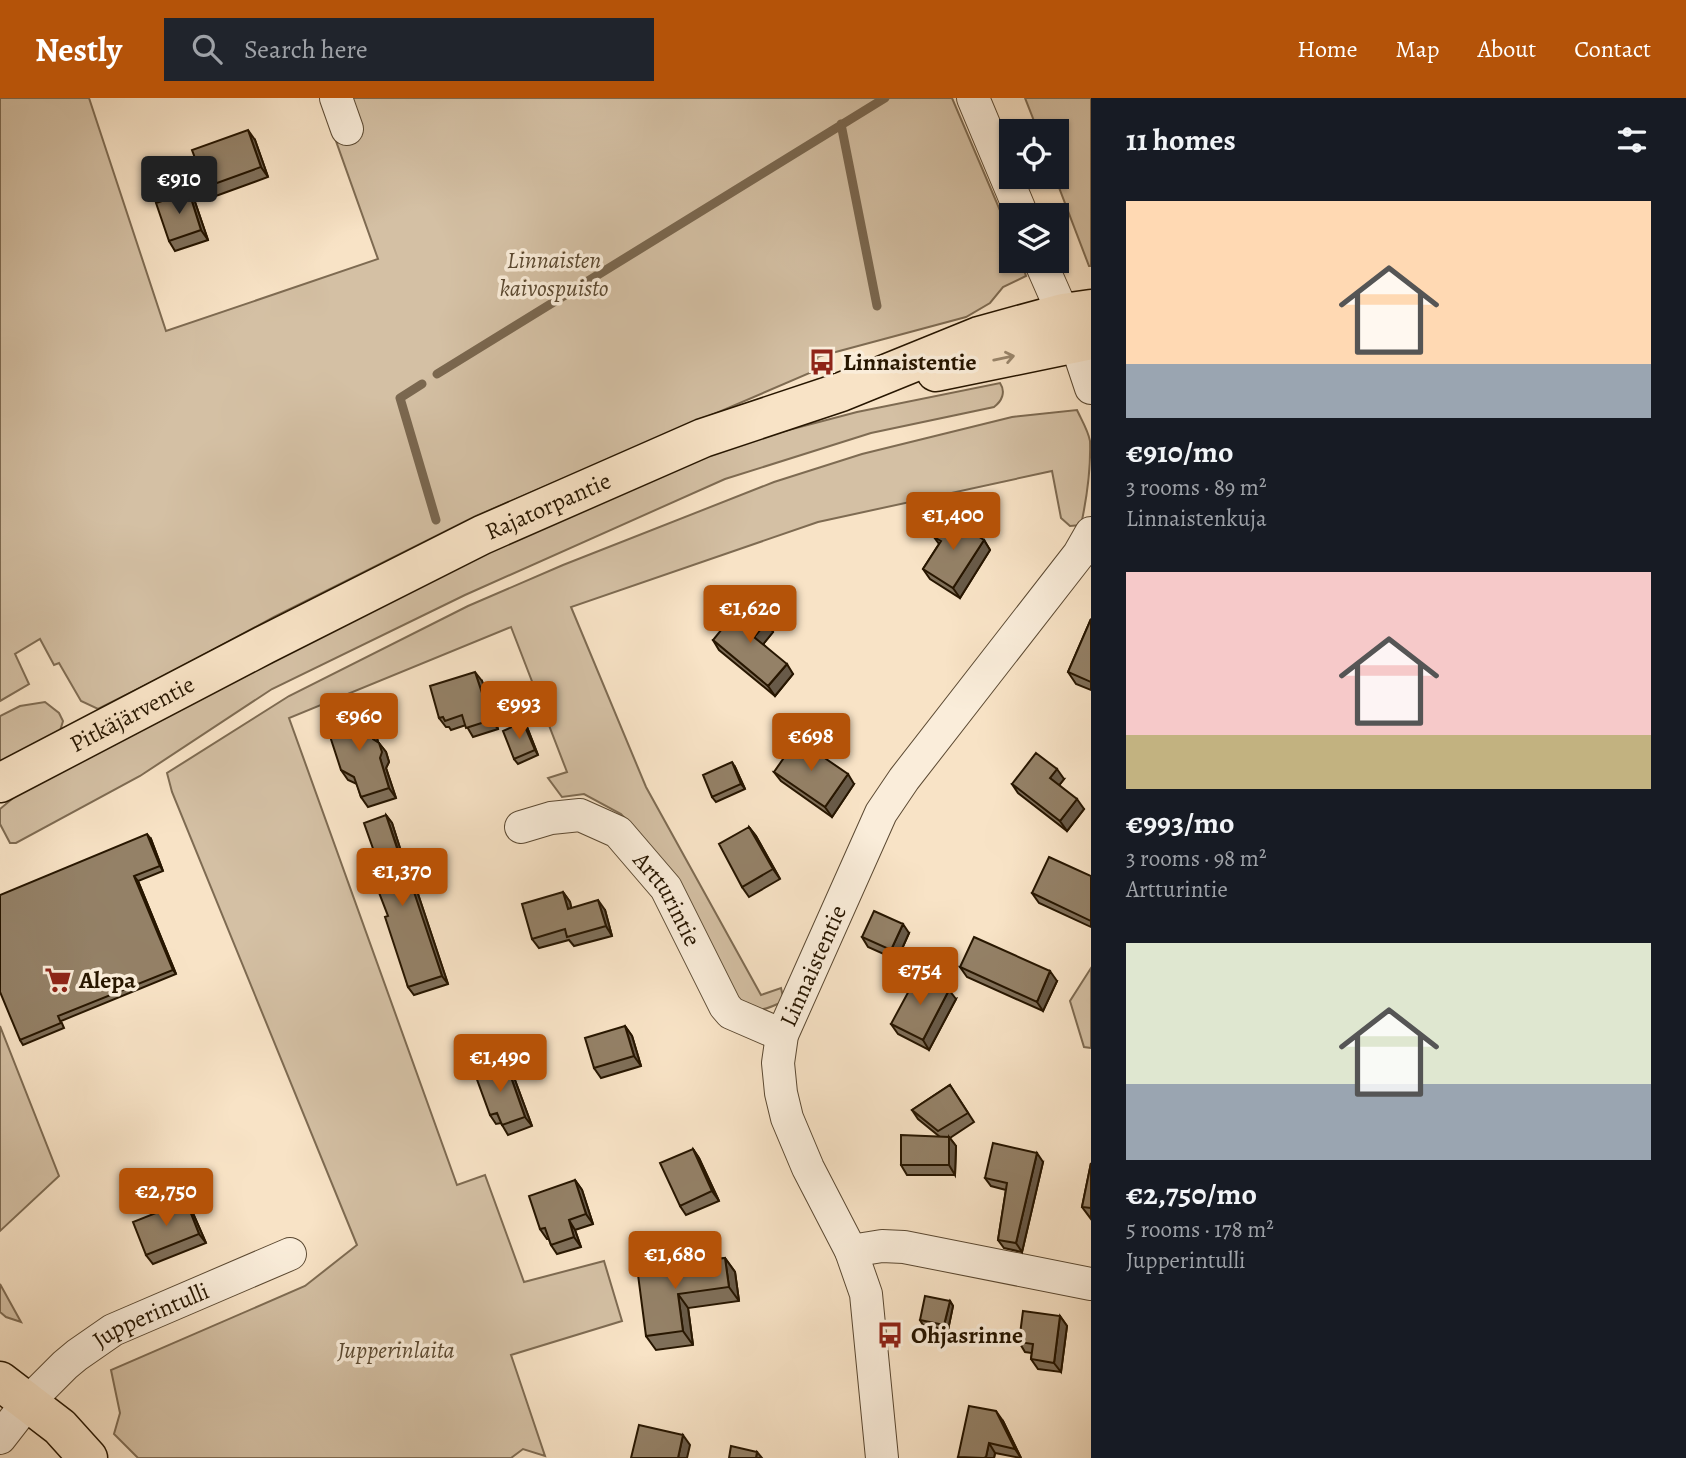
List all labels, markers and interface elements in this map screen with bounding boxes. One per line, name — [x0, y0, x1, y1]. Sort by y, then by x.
search box — [164, 18, 654, 81]
text: Nestly — [35, 27, 122, 72]
icon: search — [188, 30, 226, 68]
text: Search here — [244, 32, 368, 67]
text: Home — [1297, 33, 1358, 65]
text: Map — [1396, 33, 1440, 65]
text: About — [1478, 33, 1536, 65]
text: Contact — [1574, 33, 1651, 65]
map controls — [999, 119, 1069, 273]
button: locate — [999, 119, 1069, 189]
text: 11 homes — [1126, 120, 1236, 160]
icon: filters — [1613, 121, 1651, 159]
pin: €910 — [138, 156, 220, 216]
text: €910 — [157, 163, 201, 194]
button: layers — [999, 203, 1069, 273]
park label: Linnaisten kaivospuisto — [500, 244, 608, 304]
icon: home — [1326, 247, 1452, 373]
place label: Linnaistentie — [843, 346, 977, 378]
bus stop icon: Linnaistentie — [807, 347, 837, 377]
one-way arrow — [992, 350, 1015, 364]
text: €910/mo — [1126, 432, 1233, 472]
street label: Rajatorpantie — [480, 464, 616, 548]
text: 3 rooms · 89 m² — [1126, 472, 1267, 503]
pin: €1,400 — [896, 492, 1010, 552]
text: €1,400 — [922, 499, 984, 530]
text: Linnaistenkuja — [1126, 503, 1267, 534]
pin: €1,620 — [693, 586, 807, 645]
text: €1,620 — [719, 592, 781, 623]
icon: home — [1326, 618, 1452, 744]
street label: Pitkäjärventie — [64, 668, 200, 760]
pin: €993 — [478, 682, 560, 741]
text: €993 — [497, 688, 541, 719]
pin: €960 — [318, 694, 400, 753]
text: €960 — [336, 700, 382, 731]
pin: €698 — [770, 714, 852, 773]
text: €698 — [788, 720, 834, 751]
text: €993/mo — [1126, 803, 1234, 843]
text: 3 rooms · 98 m² — [1126, 843, 1267, 874]
street label: Artturintie — [625, 844, 709, 952]
pin: €1,370 — [345, 848, 459, 908]
text: €1,370 — [373, 855, 431, 886]
text: Artturintie — [1126, 874, 1228, 905]
street label: Linnaistentie — [772, 900, 854, 1032]
pin: €754 — [879, 948, 961, 1007]
text: €754 — [898, 954, 942, 985]
place label: Alepa — [78, 964, 136, 996]
supermarket icon: Alepa — [43, 965, 73, 995]
icon: home — [1326, 989, 1452, 1115]
pin: €1,490 — [443, 1034, 557, 1094]
text: €1,490 — [470, 1041, 530, 1072]
pin: €2,750 — [109, 1168, 223, 1228]
text: €2,750/mo — [1126, 1174, 1257, 1214]
text: €2,750 — [135, 1175, 197, 1206]
text: 5 rooms · 178 m² — [1126, 1214, 1274, 1245]
pin: €1,680 — [618, 1232, 732, 1291]
text: €1,680 — [645, 1238, 705, 1269]
text: Jupperintulli — [1126, 1245, 1246, 1276]
street label: Jupperintulli — [86, 1275, 214, 1356]
place label: Ohjasrinne — [911, 1319, 1023, 1351]
bus stop icon: Ohjasrinne — [875, 1320, 905, 1350]
park label: Jupperinlaita — [336, 1334, 455, 1366]

